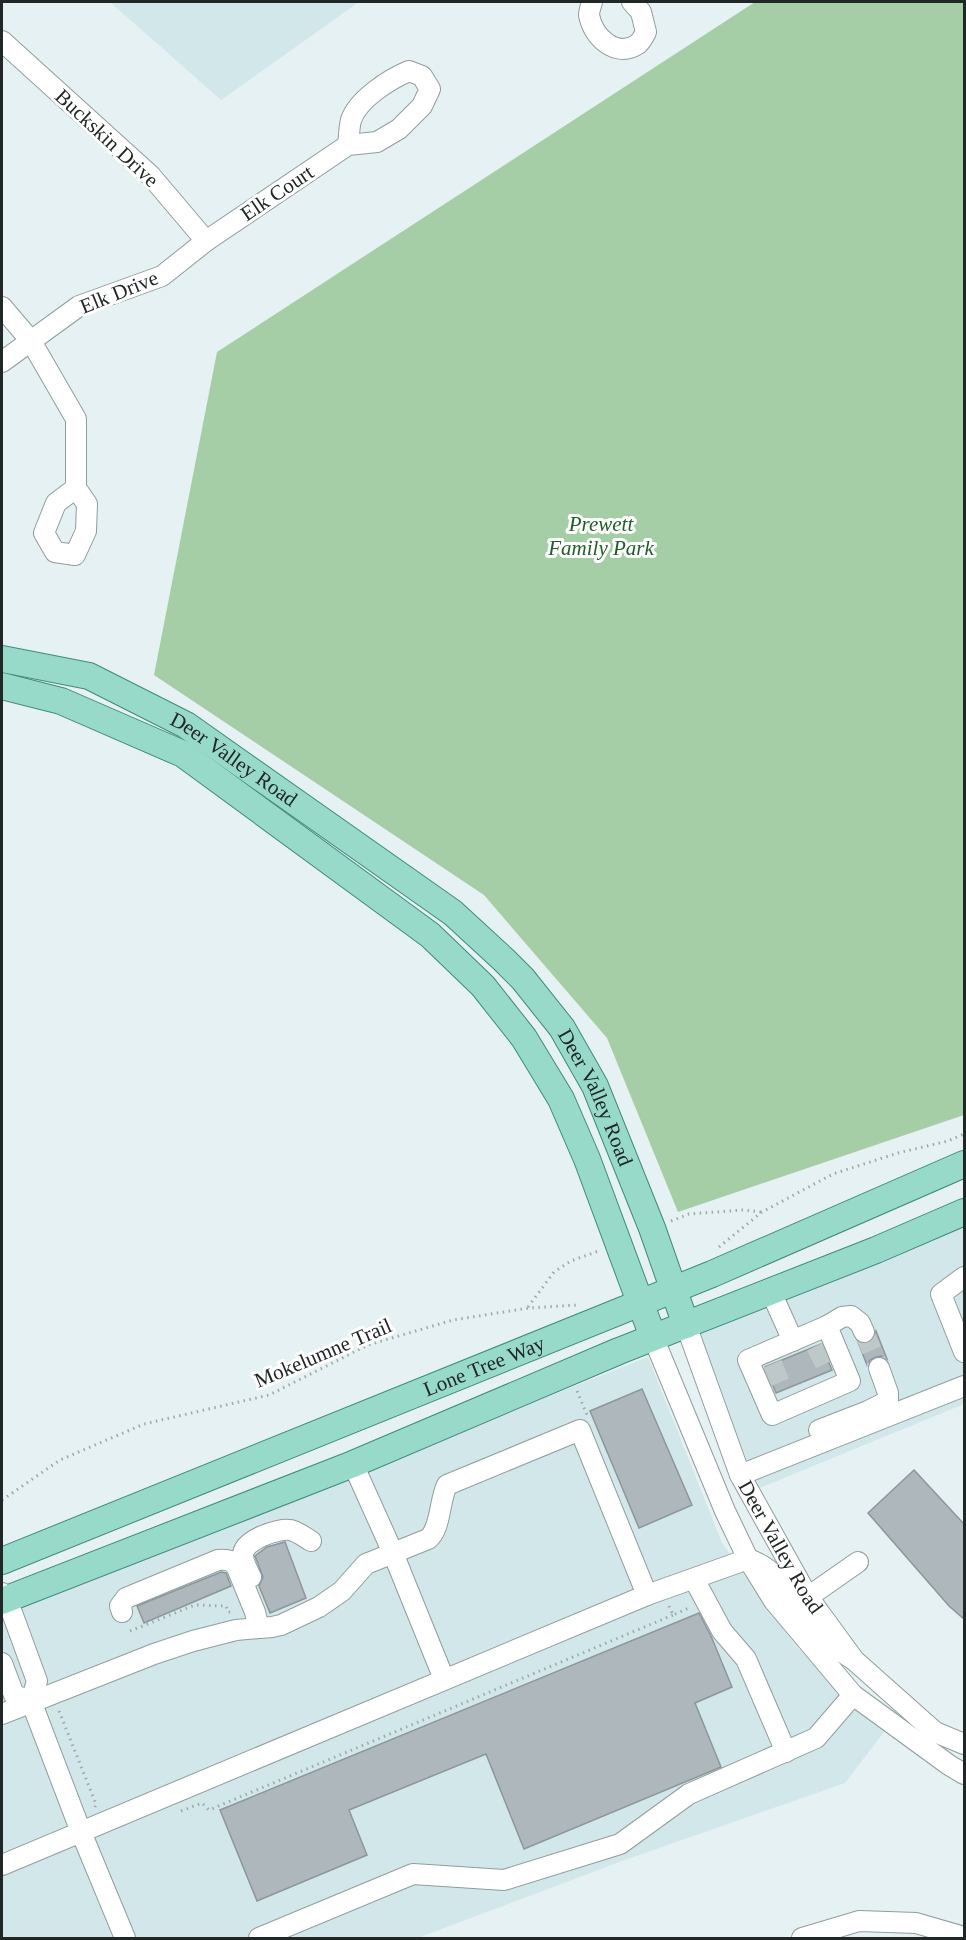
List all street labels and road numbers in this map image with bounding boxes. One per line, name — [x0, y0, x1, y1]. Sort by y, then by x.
street label: Buckskin Drive — [50, 84, 164, 192]
street label: Elk Court — [236, 160, 318, 226]
street label: Elk Drive — [76, 265, 162, 319]
street label: Deer Valley Road — [166, 707, 302, 812]
street label: Deer Valley Road — [553, 1024, 638, 1170]
street label: Mokelumne Trail — [251, 1313, 395, 1393]
street label: Lone Tree Way — [420, 1331, 549, 1401]
street label: Deer Valley Road — [733, 1476, 828, 1619]

